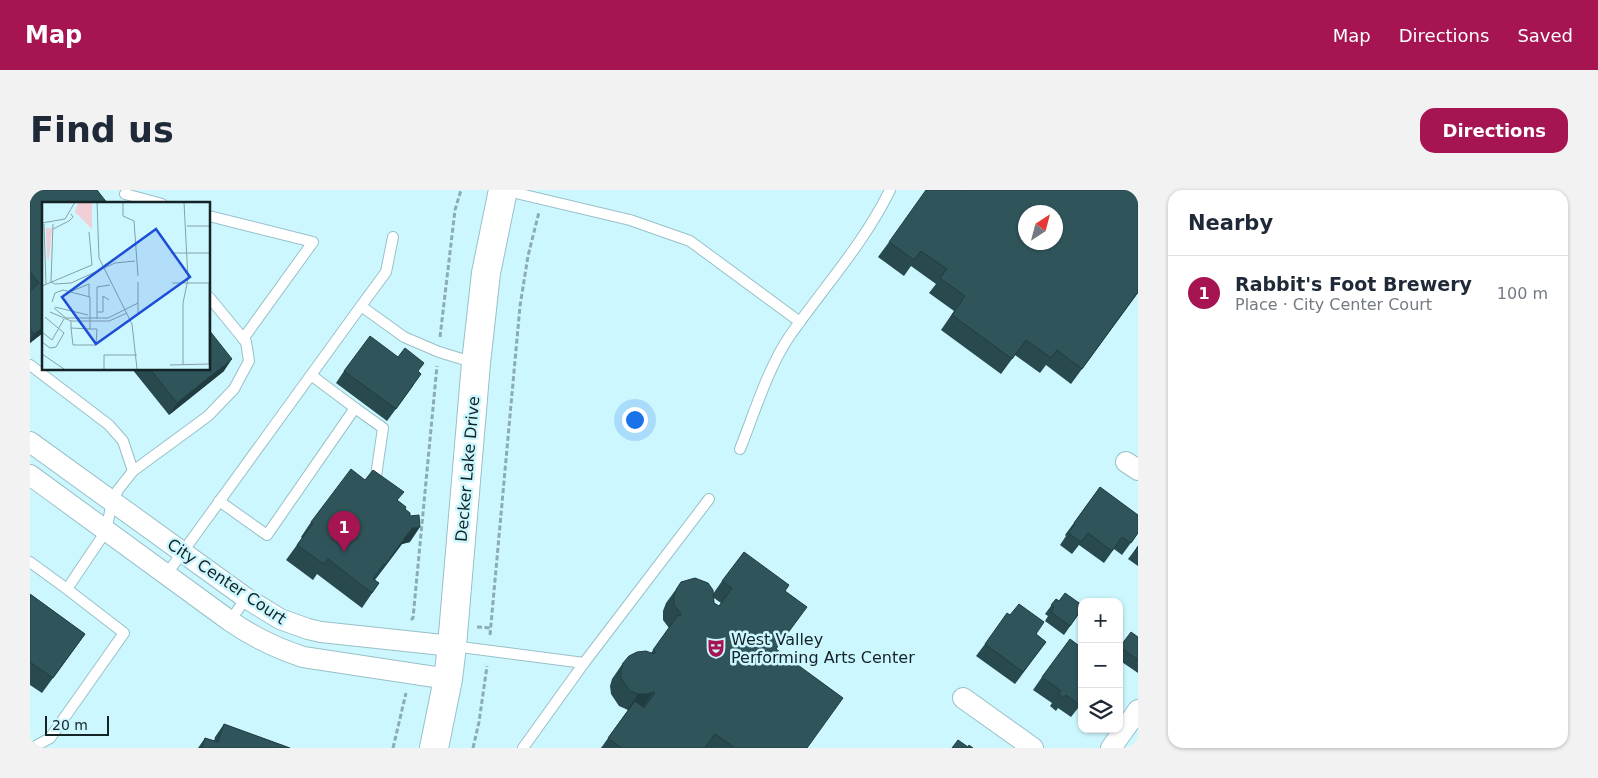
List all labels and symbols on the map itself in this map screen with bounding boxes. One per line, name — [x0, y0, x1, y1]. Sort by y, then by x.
inset map — [42, 202, 210, 370]
north arrow — [1018, 205, 1063, 250]
street label: Decker Lake Drive — [452, 395, 483, 543]
your location — [622, 407, 648, 433]
pin: 1 — [328, 511, 360, 552]
street label: City Center Court — [164, 535, 290, 628]
place label: West Valley Performing Arts Center — [731, 630, 915, 667]
theatre icon: West Valley Performing Arts Center — [705, 637, 727, 659]
scale bar — [45, 713, 109, 736]

